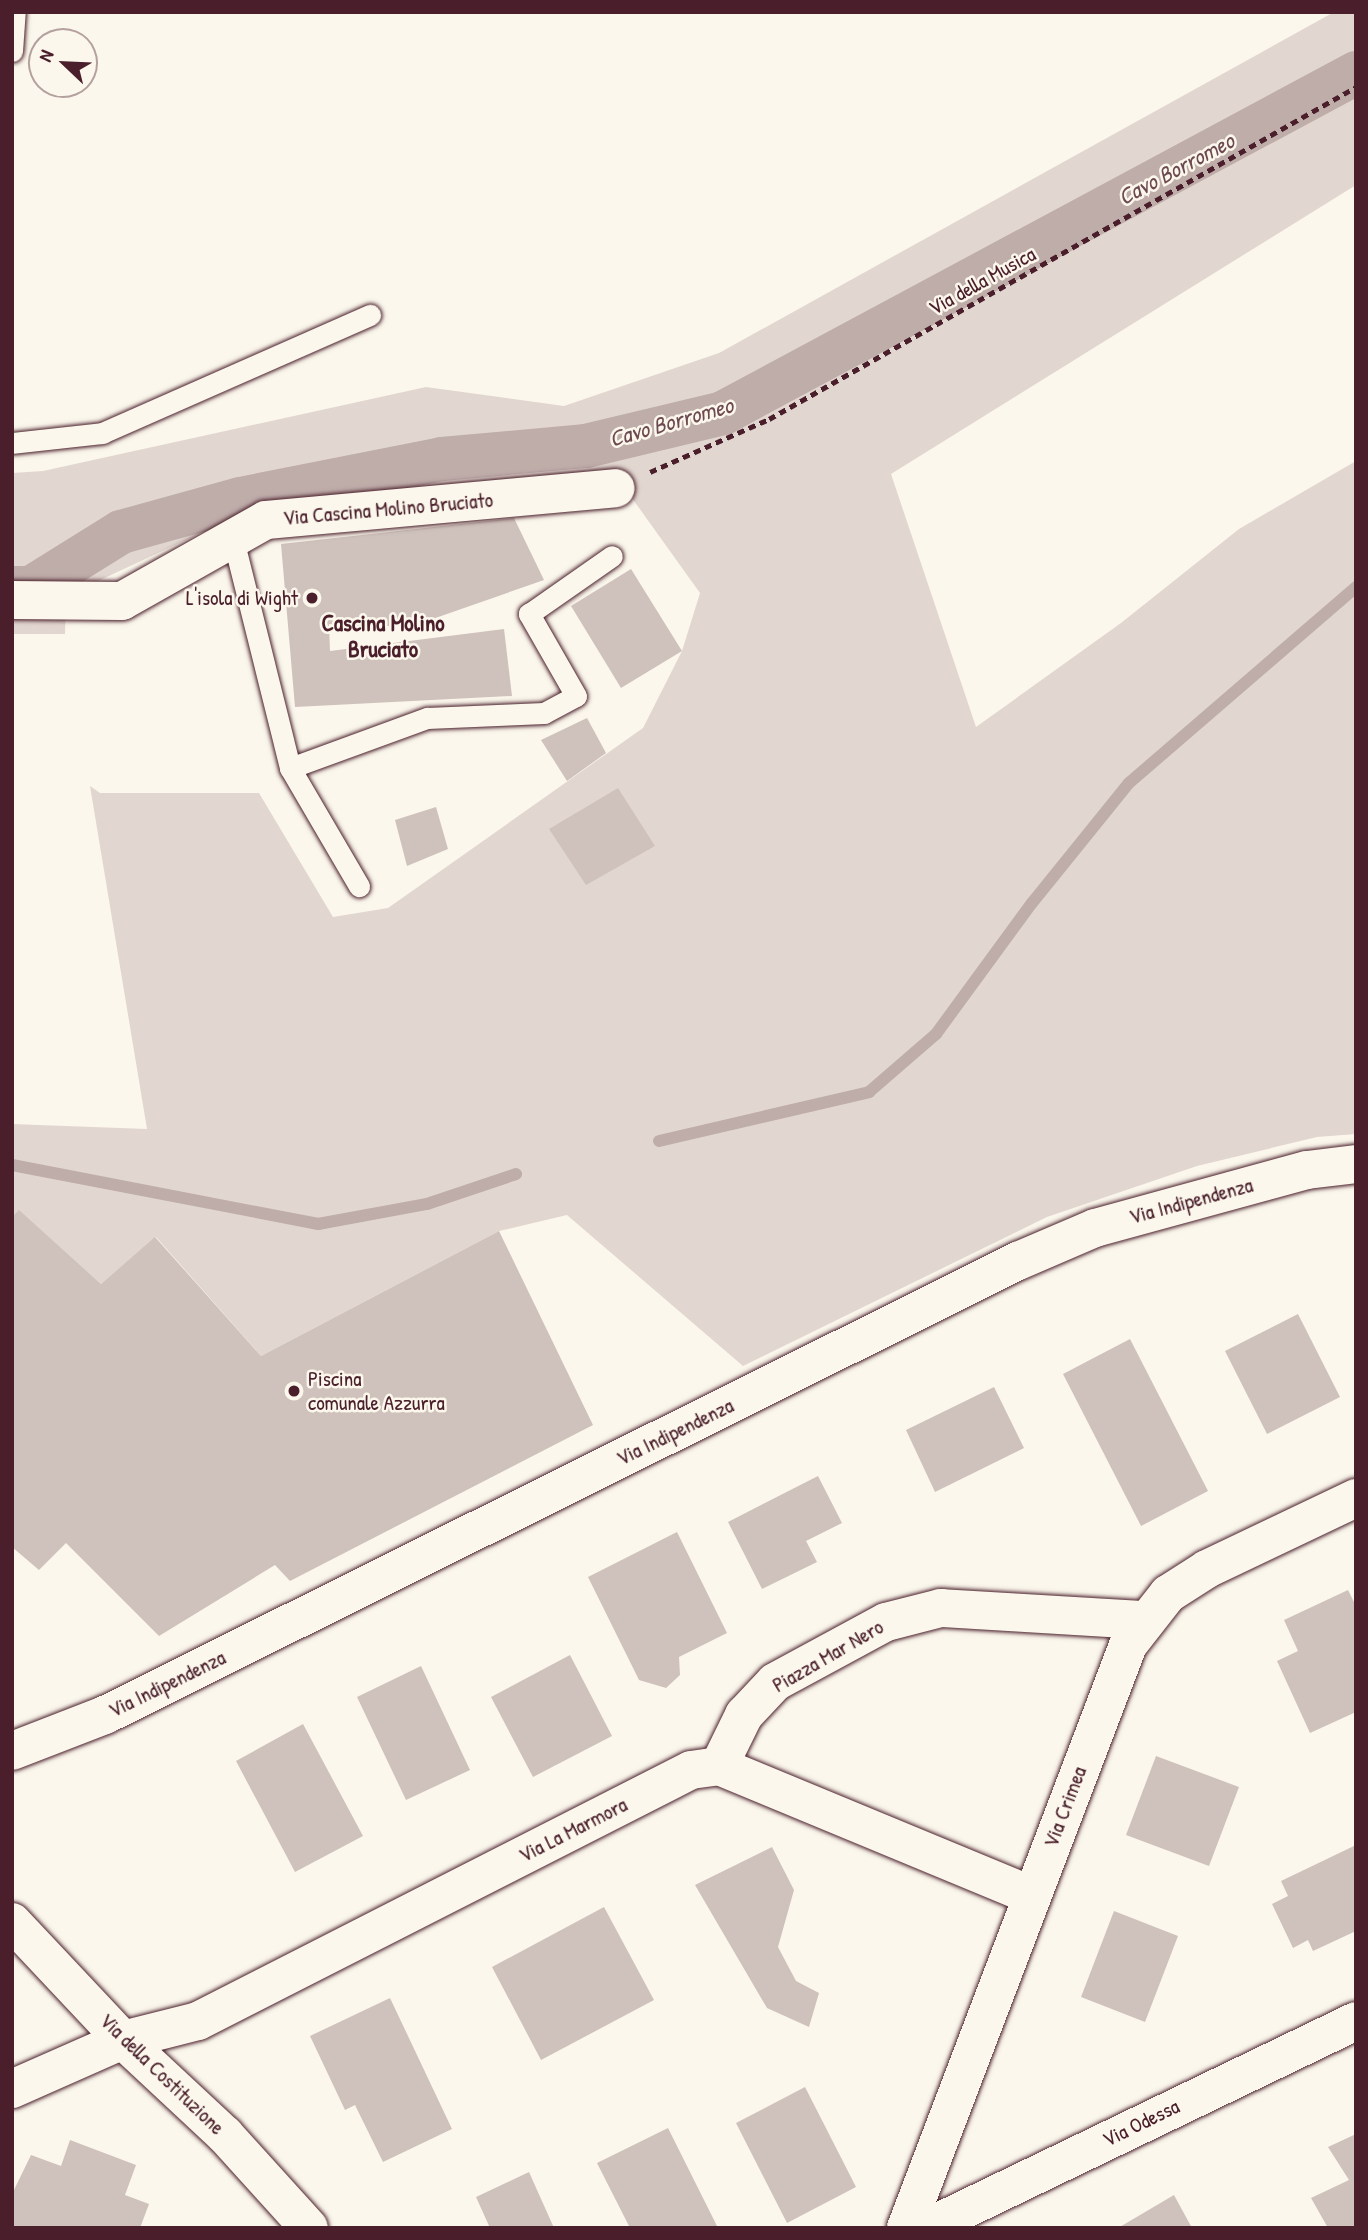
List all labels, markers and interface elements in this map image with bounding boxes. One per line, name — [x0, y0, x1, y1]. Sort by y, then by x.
north arrow — [28, 28, 98, 98]
text: N — [32, 46, 59, 65]
water label: Cavo Borromeo — [1113, 127, 1239, 211]
street label: Via della Musica — [924, 241, 1040, 321]
water label: Cavo Borromeo — [606, 391, 736, 453]
street label: Via Cascina Molino Bruciato — [282, 487, 494, 531]
place label: L'isola di Wight — [186, 585, 298, 611]
marker: L'isola di Wight — [304, 590, 320, 606]
district label: Cascina Molino Bruciato — [321, 609, 445, 663]
street label: Via Indipendenza — [1126, 1172, 1256, 1230]
place label: Piscina comunale Azzurra — [308, 1366, 445, 1416]
marker: Piscina comunale Azzurra — [286, 1383, 302, 1399]
street label: Via Indipendenza — [612, 1393, 738, 1471]
street label: Piazza Mar Nero — [768, 1614, 888, 1698]
street label: Via Indipendenza — [104, 1645, 230, 1723]
street label: Via Crimea — [1038, 1763, 1092, 1851]
street label: Via La Marmora — [515, 1792, 631, 1868]
street label: Via della Costituzione — [94, 2008, 230, 2140]
street label: Via Odessa — [1099, 2094, 1183, 2152]

